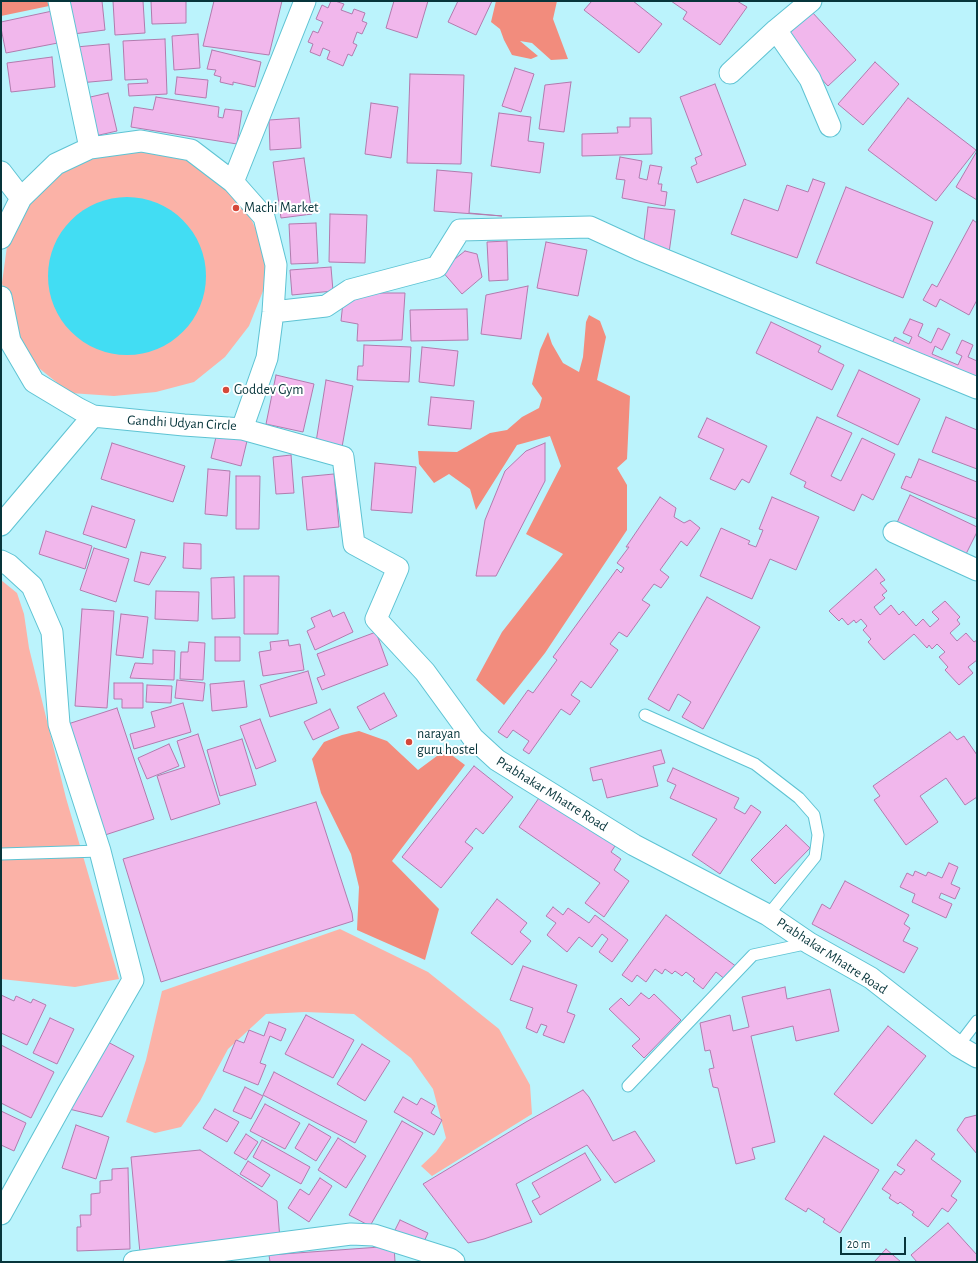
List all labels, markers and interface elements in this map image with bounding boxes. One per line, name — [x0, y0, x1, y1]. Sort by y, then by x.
place label: Machi Market — [244, 200, 319, 216]
marker: Machi Market — [231, 203, 241, 213]
place label: Goddev Gym — [234, 382, 303, 398]
marker: Goddev Gym — [221, 385, 231, 395]
street label: Gandhi Udyan Circle — [127, 412, 237, 434]
place label: narayan guru hostel — [417, 726, 478, 758]
marker: narayan guru hostel — [404, 737, 414, 747]
street label: Prabhakar Mhatre Road — [493, 753, 611, 835]
street label: Prabhakar Mhatre Road — [774, 914, 890, 998]
scale bar — [842, 1229, 908, 1255]
text: 20 m — [847, 1238, 870, 1250]

